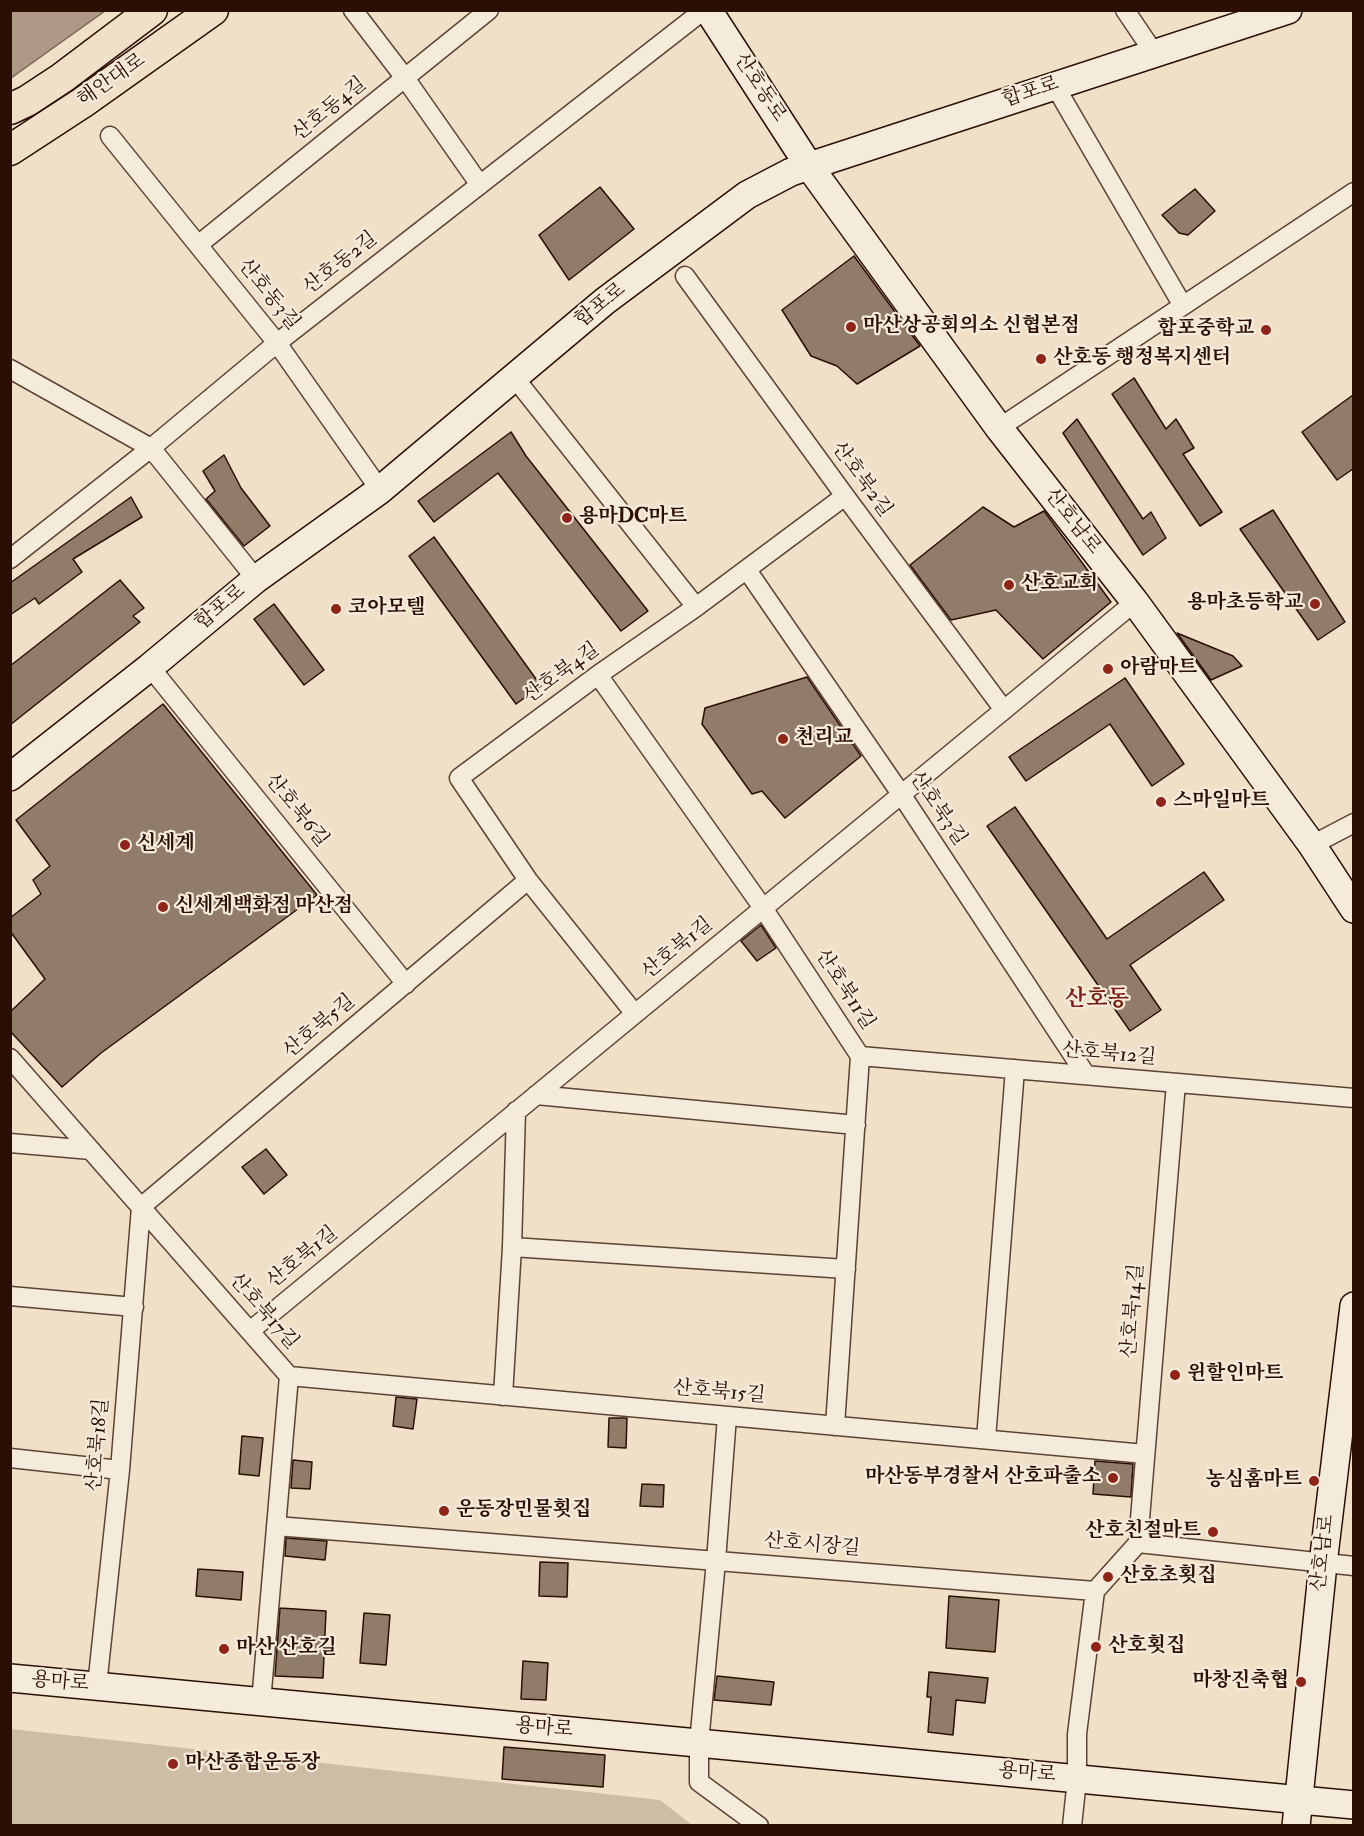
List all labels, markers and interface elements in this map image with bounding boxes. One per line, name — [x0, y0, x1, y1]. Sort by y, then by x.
street label: 해안대로 — [73, 49, 151, 113]
street label: 산호동로 — [728, 49, 790, 127]
street label: 산호동4길 — [288, 73, 372, 147]
street label: 합포로 — [1000, 73, 1062, 113]
street label: 산호동2길 — [299, 228, 383, 300]
street label: 산호동3길 — [232, 254, 304, 336]
street label: 합포로 — [571, 278, 631, 334]
place label: 마산상공회의소 신협본점 — [863, 315, 1080, 339]
place label: 합포중학교 — [1157, 318, 1254, 342]
marker: 마산상공회의소 신협본점 — [844, 320, 858, 334]
marker: 합포중학교 — [1259, 323, 1273, 337]
place label: 산호동 행정복지센터 — [1053, 347, 1231, 371]
marker: 산호동 행정복지센터 — [1034, 352, 1048, 366]
street label: 산호북2길 — [826, 438, 896, 522]
street label: 산호남로 — [1039, 484, 1105, 560]
place label: 용마DC마트 — [579, 506, 687, 530]
marker: 용마DC마트 — [560, 511, 574, 525]
place label: 산호교회 — [1021, 573, 1098, 597]
marker: 산호교회 — [1002, 578, 1016, 592]
street label: 합포로 — [191, 580, 251, 636]
place label: 용마초등학교 — [1187, 592, 1303, 616]
place label: 코아모텔 — [348, 597, 425, 621]
marker: 용마초등학교 — [1308, 597, 1322, 611]
marker: 코아모텔 — [329, 602, 343, 616]
street label: 산호북4길 — [519, 638, 605, 710]
place label: 아람마트 — [1120, 657, 1197, 681]
marker: 아람마트 — [1101, 662, 1115, 676]
place label: 천리교 — [795, 727, 853, 751]
marker: 천리교 — [776, 732, 790, 746]
street label: 산호북3길 — [903, 767, 971, 851]
street label: 산호북6길 — [259, 770, 333, 852]
place label: 스마일마트 — [1173, 790, 1270, 814]
marker: 스마일마트 — [1154, 795, 1168, 809]
place label: 신세계 — [137, 833, 195, 857]
marker: 신세계 — [118, 838, 132, 852]
place label: 신세계백화점 마산점 — [175, 895, 353, 919]
marker: 신세계백화점 마산점 — [156, 900, 170, 914]
street label: 산호북1길 — [638, 913, 718, 985]
street label: 산호북11길 — [809, 945, 879, 1035]
district label: 산호동 — [1065, 987, 1129, 1013]
street label: 산호북5길 — [279, 990, 361, 1064]
street label: 산호북12길 — [1061, 1039, 1157, 1071]
street label: 산호북1길 — [263, 1222, 343, 1294]
street label: 산호북14길 — [1118, 1263, 1150, 1359]
street label: 산호북17길 — [223, 1269, 303, 1355]
place label: 윈할인마트 — [1187, 1363, 1284, 1387]
marker: 윈할인마트 — [1168, 1368, 1182, 1382]
street label: 산호북15길 — [672, 1377, 766, 1409]
street label: 산호북18길 — [83, 1397, 115, 1493]
place label: 마산동부경찰서 산호파출소 — [865, 1466, 1101, 1490]
place label: 농심홈마트 — [1205, 1469, 1302, 1493]
marker: 마산동부경찰서 산호파출소 — [1106, 1471, 1120, 1485]
marker: 농심홈마트 — [1307, 1474, 1321, 1488]
place label: 운동장민물횟집 — [456, 1499, 591, 1523]
marker: 운동장민물횟집 — [437, 1504, 451, 1518]
street label: 산호남로 — [1307, 1513, 1341, 1593]
place label: 산호친절마트 — [1085, 1520, 1201, 1544]
marker: 산호친절마트 — [1206, 1525, 1220, 1539]
street label: 산호시장길 — [763, 1530, 861, 1562]
place label: 산호초횟집 — [1120, 1565, 1217, 1589]
marker: 산호초횟집 — [1101, 1570, 1115, 1584]
place label: 산호횟집 — [1108, 1635, 1185, 1659]
place label: 마산 산호길 — [236, 1637, 337, 1661]
marker: 산호횟집 — [1089, 1640, 1103, 1654]
marker: 마산 산호길 — [217, 1642, 231, 1656]
street label: 용마로 — [30, 1669, 90, 1697]
place label: 마창진축협 — [1192, 1670, 1289, 1694]
marker: 마창진축협 — [1294, 1675, 1308, 1689]
street label: 용마로 — [514, 1715, 574, 1743]
place label: 마산종합운동장 — [185, 1752, 320, 1776]
marker: 마산종합운동장 — [166, 1757, 180, 1771]
street label: 용마로 — [997, 1760, 1057, 1788]

